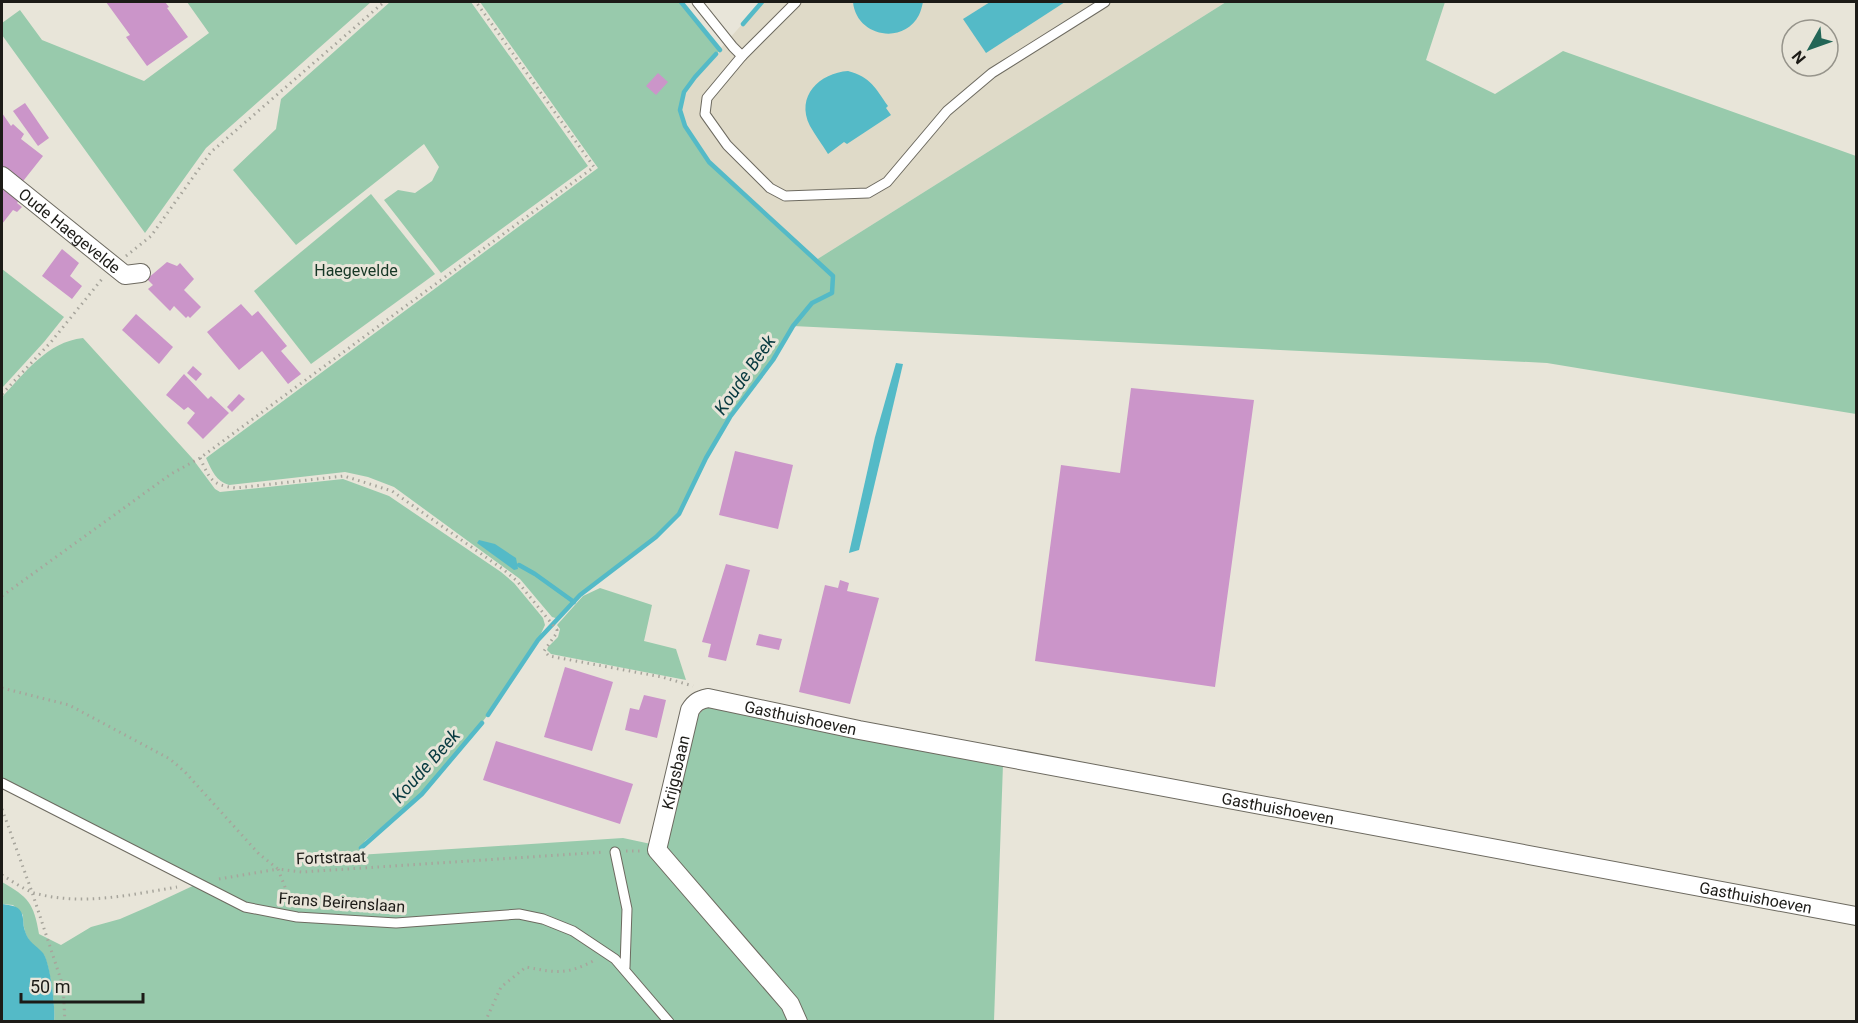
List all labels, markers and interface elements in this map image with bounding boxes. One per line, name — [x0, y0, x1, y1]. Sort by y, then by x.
north arrow — [1780, 18, 1840, 78]
text: N — [1788, 47, 1810, 68]
street label: Oude Haegevelde — [15, 184, 124, 277]
park label: Haegevelde — [314, 261, 398, 280]
water label: Koude Beek — [710, 330, 780, 418]
street label: Gasthuishoeven — [743, 697, 858, 739]
water label: Koude Beek — [387, 724, 465, 807]
street label: Krijgsbaan — [658, 733, 694, 811]
street label: Gasthuishoeven — [1220, 789, 1336, 828]
street label: Fortstraat — [296, 847, 366, 868]
street label: Gasthuishoeven — [1698, 878, 1814, 918]
street label: Frans Beirenslaan — [278, 889, 406, 916]
scale bar — [21, 966, 142, 1004]
text: 50 m — [30, 976, 70, 997]

